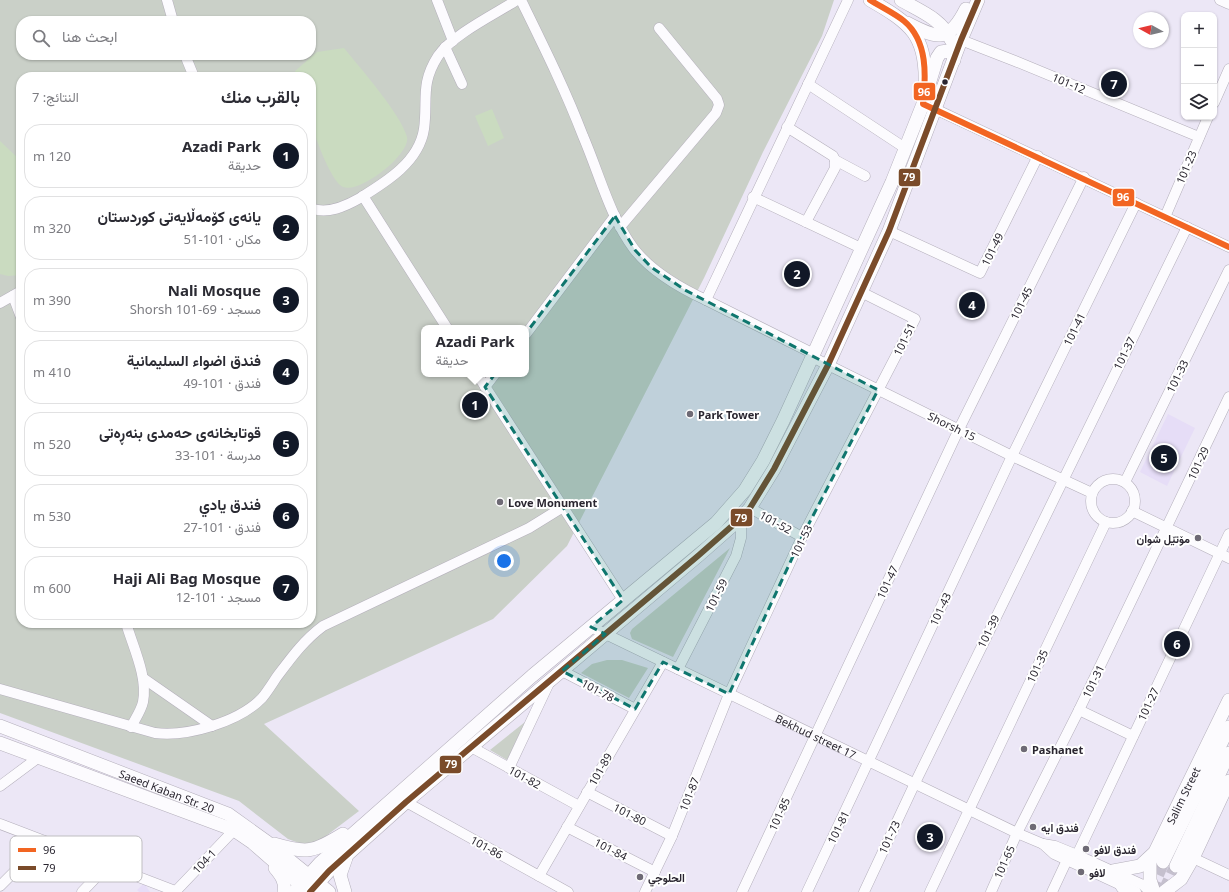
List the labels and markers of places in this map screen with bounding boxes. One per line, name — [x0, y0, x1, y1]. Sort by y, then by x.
pin: 7 — [1101, 69, 1127, 99]
unlabelled marker — [940, 77, 950, 87]
pin: 2 — [784, 259, 810, 289]
pin: 4 — [959, 290, 985, 320]
pin: 1 — [462, 390, 488, 420]
place label: Park Tower — [698, 407, 759, 422]
marker: Park Tower — [685, 409, 695, 419]
pin: 5 — [1151, 443, 1177, 473]
place label: Love Monument — [508, 495, 598, 510]
marker: Love Monument — [495, 497, 505, 507]
place label: مۆتێل شوان — [1137, 531, 1190, 546]
marker: مۆتێل شوان — [1193, 533, 1203, 543]
pin: 6 — [1164, 629, 1190, 659]
place label: Pashanet — [1032, 742, 1083, 757]
marker: Pashanet — [1019, 744, 1029, 754]
place label: فندق ايه — [1041, 820, 1079, 835]
pin: 3 — [917, 822, 943, 852]
marker: فندق ايه — [1028, 822, 1038, 832]
place label: فندق لافو — [1094, 842, 1136, 857]
marker: فندق لافو — [1081, 844, 1091, 854]
place label: لافو — [1089, 865, 1106, 880]
marker: لافو — [1076, 867, 1086, 877]
place label: الحلوجي — [648, 870, 685, 887]
marker: الحلوجي — [635, 872, 645, 882]

